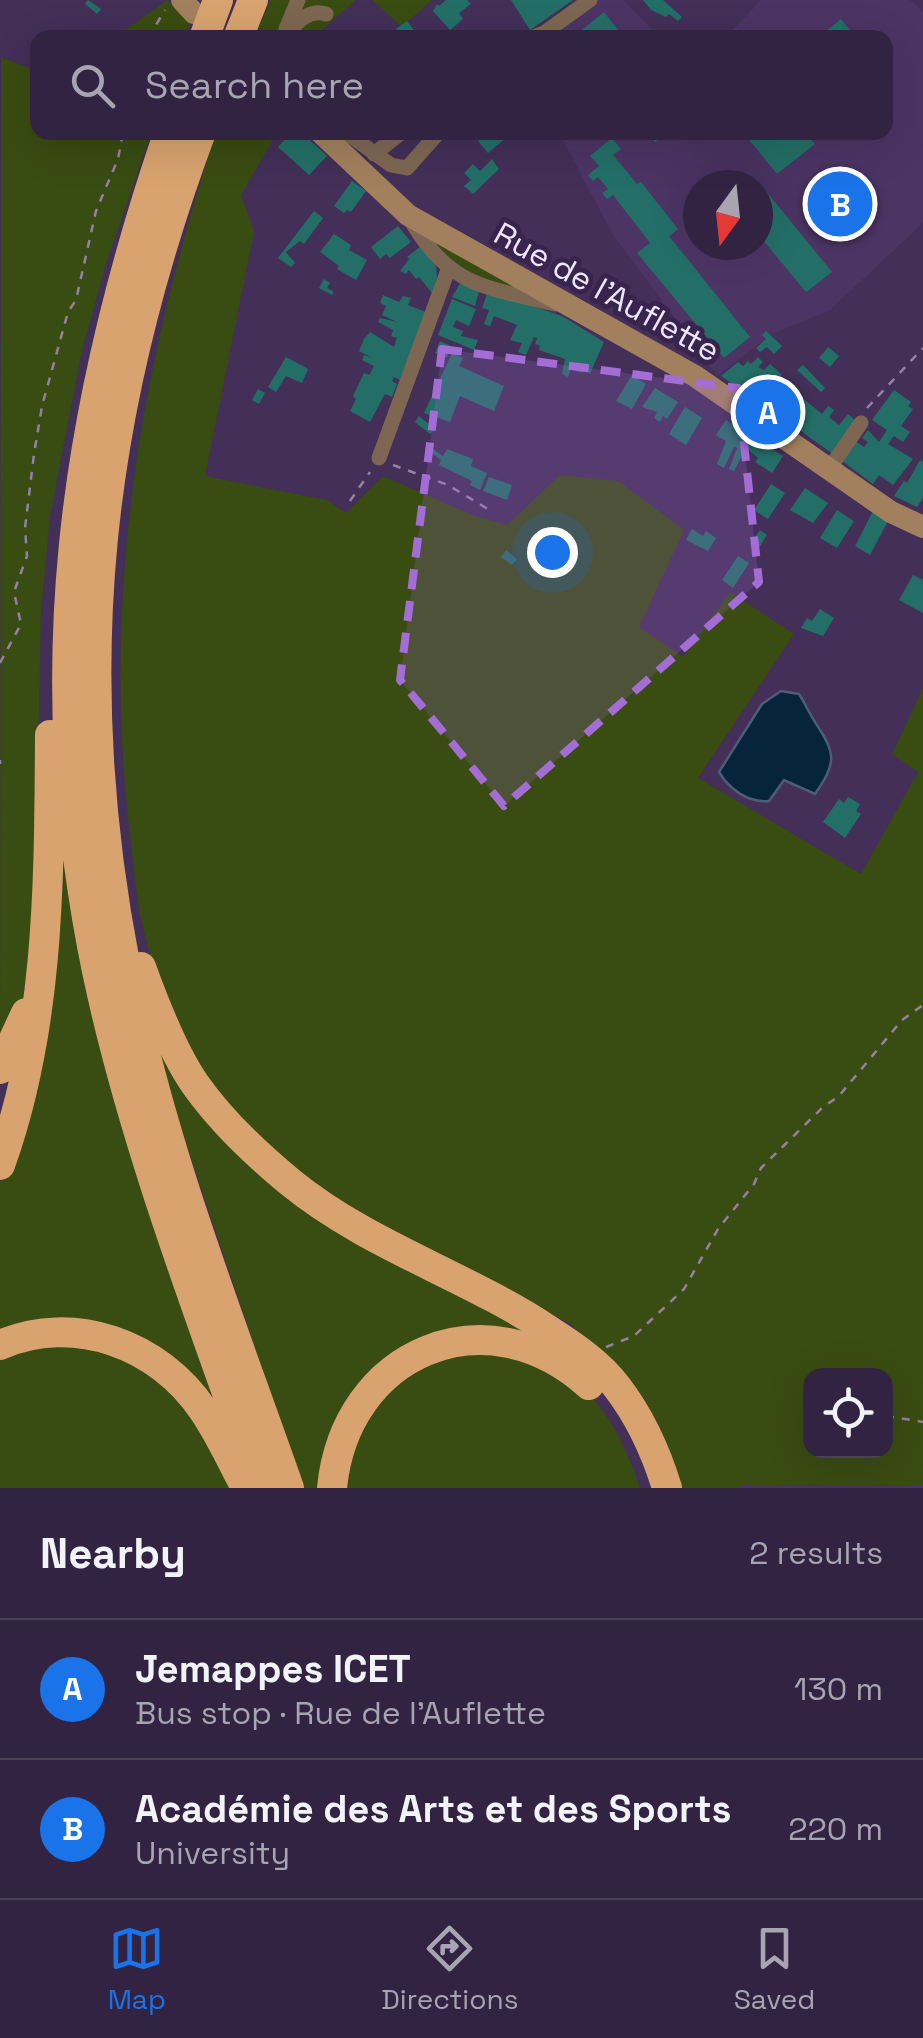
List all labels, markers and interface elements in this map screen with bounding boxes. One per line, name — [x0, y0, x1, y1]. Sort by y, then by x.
search box — [30, 30, 893, 140]
icon: search — [65, 58, 120, 113]
text: Search here — [145, 61, 364, 109]
pin: B — [808, 166, 872, 242]
north arrow — [683, 170, 773, 260]
street label: Rue de l'Auflette — [487, 213, 727, 371]
pin: A — [736, 374, 800, 450]
your location — [527, 527, 578, 578]
map controls — [803, 1368, 893, 1458]
button: locate — [803, 1368, 893, 1458]
text: Nearby — [40, 1527, 186, 1580]
text: 2 results — [749, 1533, 883, 1573]
text: Jemappes ICET — [135, 1645, 411, 1693]
text: A — [62, 1669, 83, 1709]
text: 130 m — [794, 1669, 883, 1709]
text: Bus stop · Rue de l'Auflette — [135, 1693, 546, 1733]
text: Académie des Arts et des Sports — [135, 1785, 731, 1833]
text: B — [62, 1809, 83, 1849]
text: 220 m — [788, 1809, 883, 1849]
text: University — [135, 1833, 290, 1873]
tab: Map — [108, 1921, 166, 2017]
tab: Directions — [381, 1921, 518, 2017]
tab: Saved — [734, 1921, 815, 2017]

